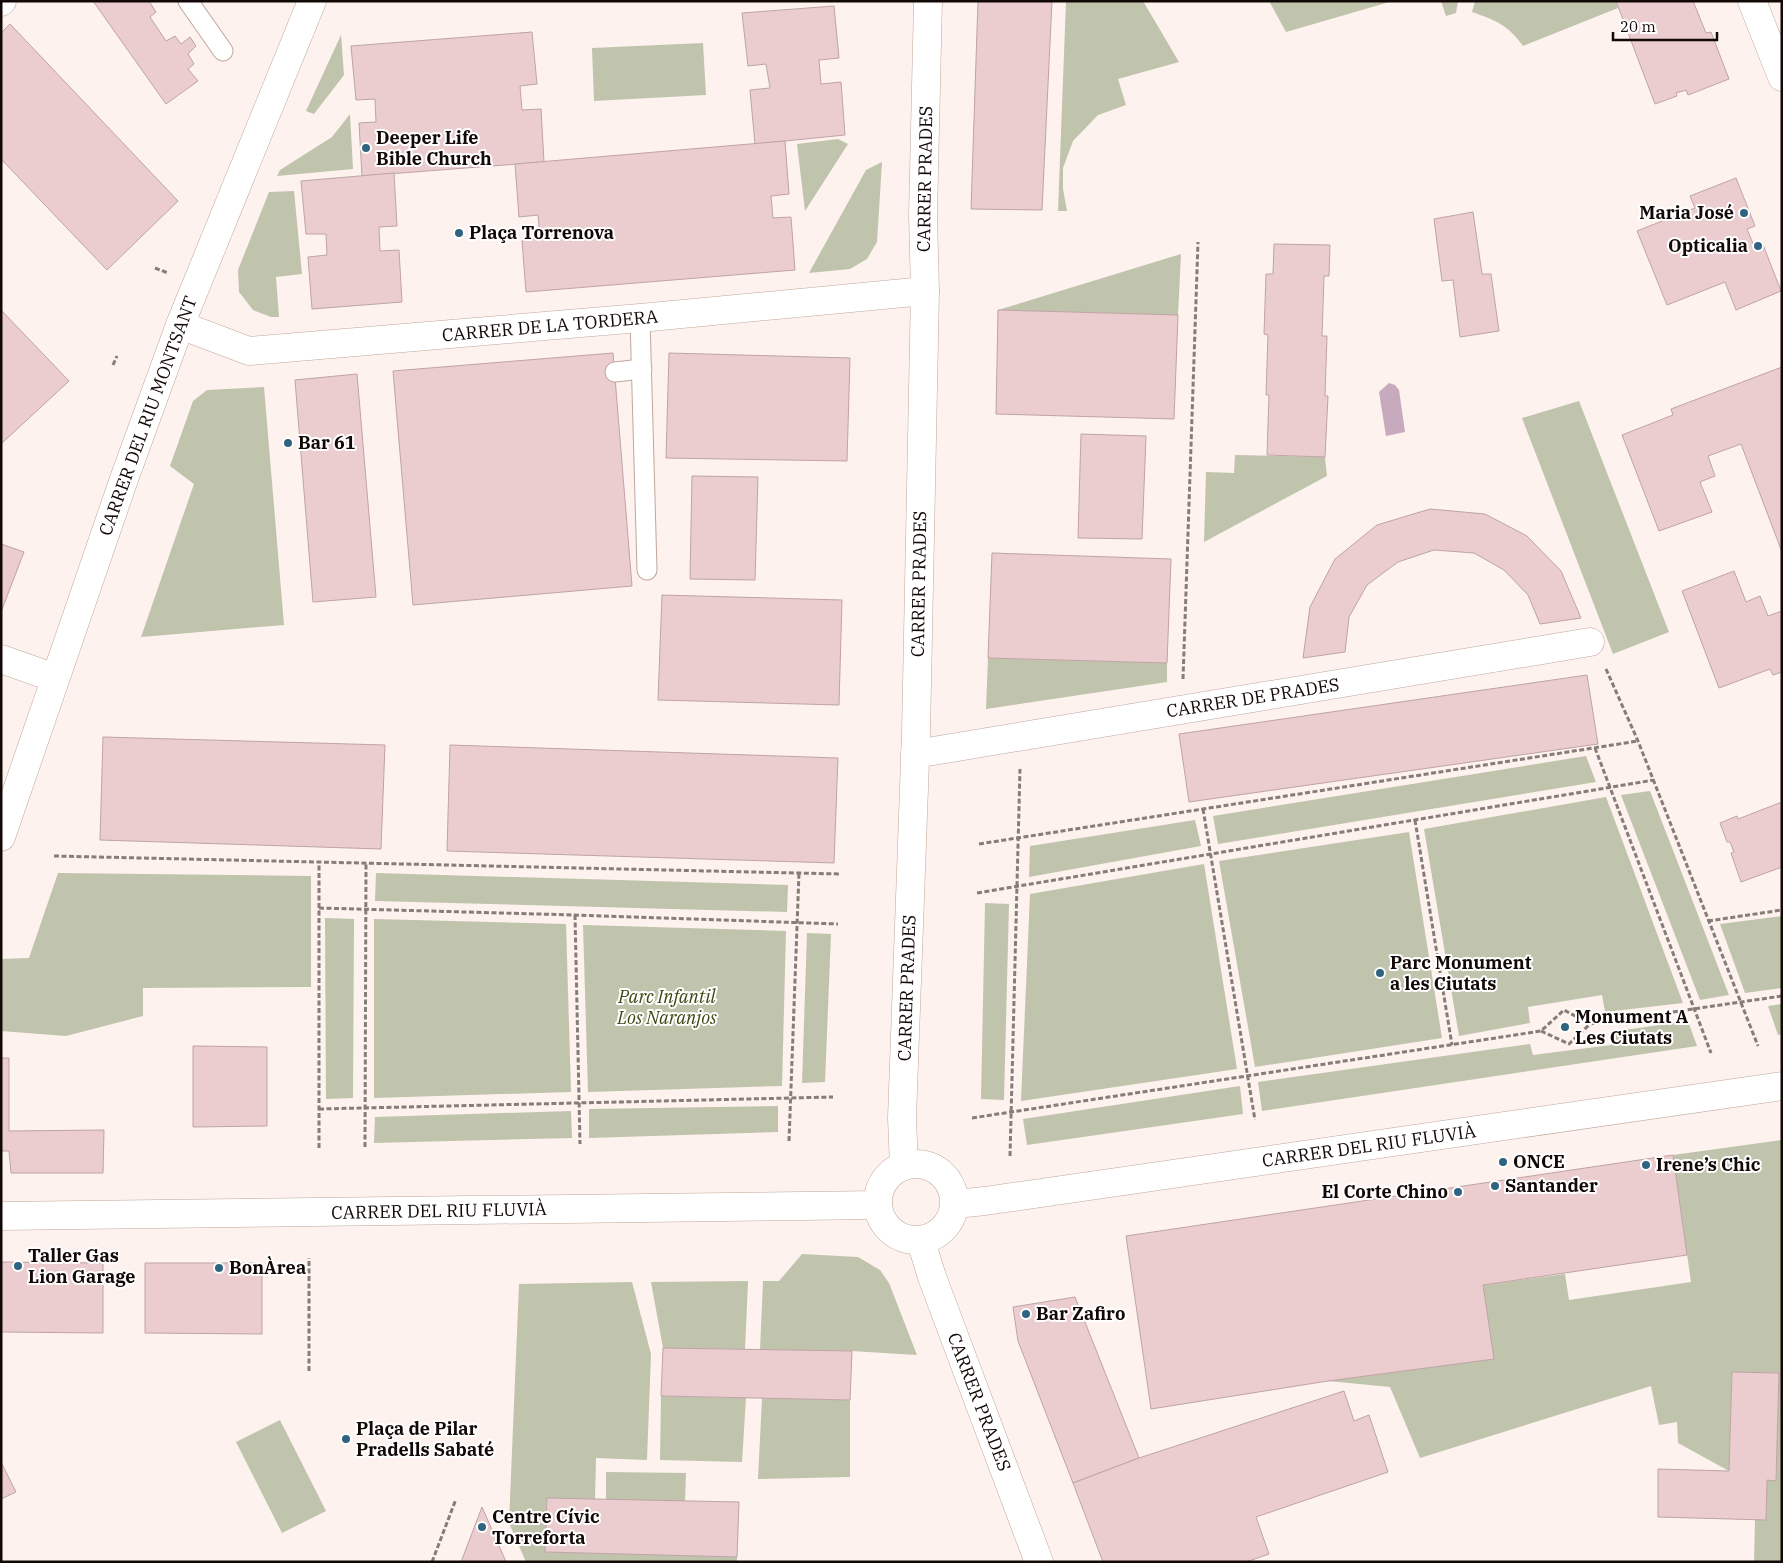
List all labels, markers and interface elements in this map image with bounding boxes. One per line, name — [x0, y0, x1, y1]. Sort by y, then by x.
scale bar — [1613, 10, 1717, 42]
text: 20 m — [1620, 17, 1656, 36]
street label: CARRER PRADES — [912, 106, 937, 252]
place label: Deeper Life Bible Church — [376, 126, 492, 170]
marker: Deeper Life Bible Church — [360, 142, 372, 154]
place label: Maria José — [1639, 201, 1734, 224]
marker: Maria José — [1738, 207, 1750, 219]
place label: Plaça Torrenova — [469, 221, 614, 244]
marker: Plaça Torrenova — [453, 227, 465, 239]
place label: Opticalia — [1668, 234, 1748, 257]
marker: Opticalia — [1752, 240, 1764, 252]
street label: CARRER DEL RIU MONTSANT — [93, 293, 202, 539]
street label: CARRER DE LA TORDERA — [441, 305, 660, 346]
place label: Bar 61 — [298, 431, 356, 454]
marker: Bar 61 — [282, 437, 294, 449]
street label: CARRER PRADES — [906, 511, 931, 657]
street label: CARRER DE PRADES — [1165, 672, 1341, 723]
street label: CARRER PRADES — [892, 914, 921, 1062]
place label: Parc Monument a les Ciutats — [1390, 951, 1532, 995]
marker: Parc Monument a les Ciutats — [1374, 967, 1386, 979]
park label: Parc Infantil Los Naranjos — [616, 985, 717, 1029]
place label: Monument A Les Ciutats — [1575, 1005, 1689, 1049]
marker: Monument A Les Ciutats — [1559, 1021, 1571, 1033]
street label: CARRER DEL RIU FLUVIÀ — [1261, 1119, 1478, 1172]
place label: ONCE — [1513, 1150, 1565, 1173]
place label: Irene’s Chic — [1656, 1153, 1761, 1176]
marker: ONCE — [1497, 1156, 1509, 1168]
marker: Irene’s Chic — [1640, 1159, 1652, 1171]
place label: Santander — [1505, 1174, 1598, 1197]
place label: El Corte Chino — [1322, 1180, 1448, 1203]
marker: Santander — [1489, 1180, 1501, 1192]
marker: El Corte Chino — [1452, 1186, 1464, 1198]
street label: CARRER DEL RIU FLUVIÀ — [331, 1197, 548, 1224]
place label: Taller Gas Lion Garage — [28, 1244, 136, 1288]
place label: BonÀrea — [229, 1255, 306, 1279]
marker: Taller Gas Lion Garage — [12, 1260, 24, 1272]
marker: BonÀrea — [213, 1262, 225, 1274]
place label: Bar Zafiro — [1036, 1302, 1125, 1325]
marker: Bar Zafiro — [1020, 1308, 1032, 1320]
street label: CARRER PRADES — [942, 1329, 1016, 1474]
place label: Plaça de Pilar Pradells Sabaté — [356, 1417, 494, 1461]
marker: Plaça de Pilar Pradells Sabaté — [340, 1433, 352, 1445]
place label: Centre Cívic Torreforta — [492, 1505, 600, 1549]
marker: Centre Cívic Torreforta — [476, 1521, 488, 1533]

